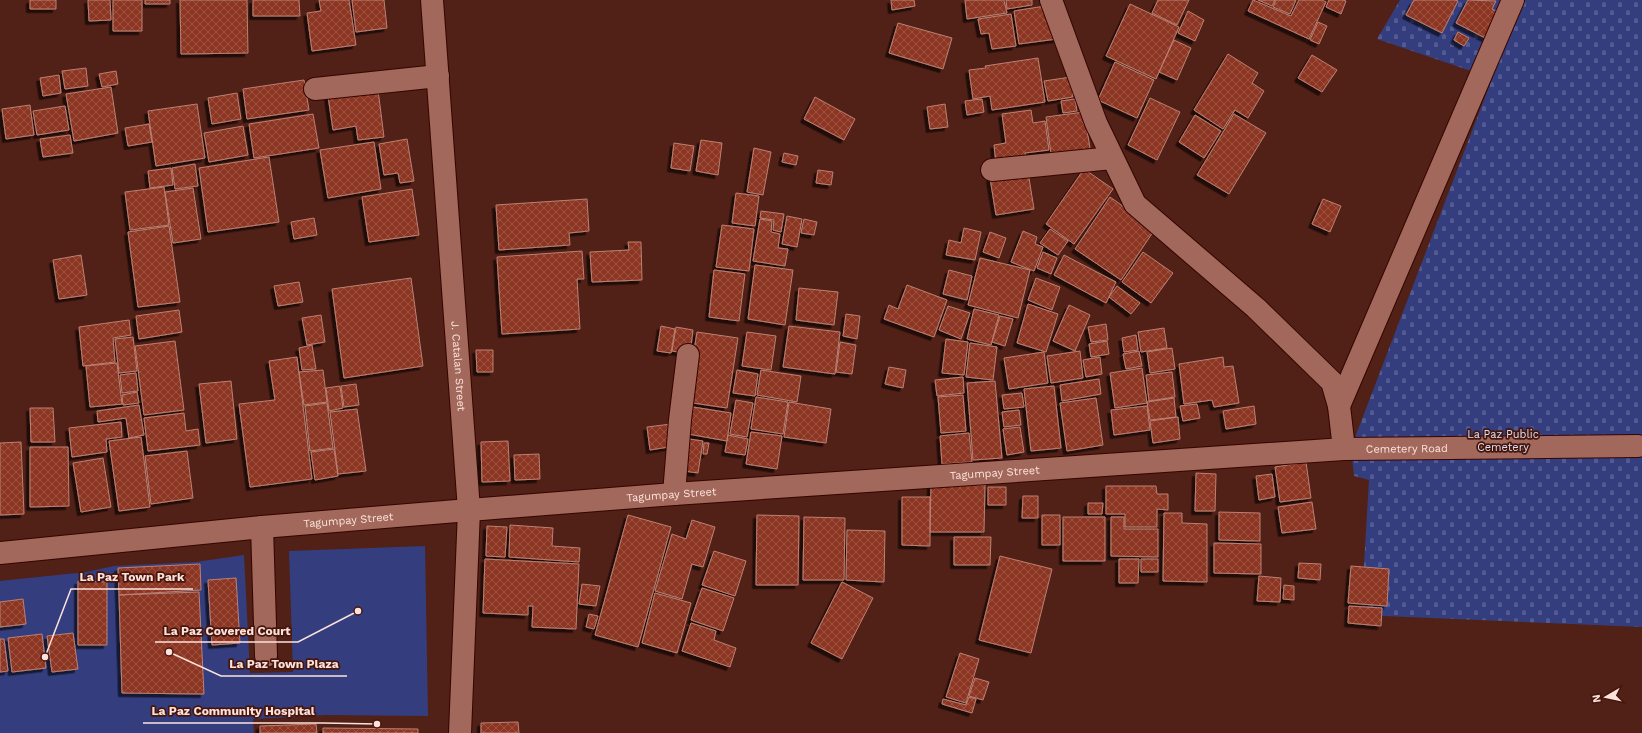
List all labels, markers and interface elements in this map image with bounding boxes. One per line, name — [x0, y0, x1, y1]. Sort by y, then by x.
street label: J. Catalan Street — [449, 320, 468, 412]
park label: La Paz Public Cemetery — [1467, 428, 1539, 454]
street label: Cemetery Road — [1366, 441, 1448, 455]
street label: Tagumpay Street — [949, 463, 1040, 482]
street label: Tagumpay Street — [626, 485, 717, 504]
street label: Tagumpay Street — [303, 510, 394, 530]
callout: La Paz Town Park — [71, 565, 193, 589]
text: La Paz Town Park — [80, 570, 185, 584]
callout: La Paz Covered Court — [155, 618, 298, 642]
text: La Paz Covered Court — [164, 624, 291, 638]
callout: La Paz Town Plaza — [221, 652, 347, 676]
text: La Paz Town Plaza — [229, 657, 339, 671]
north arrow — [1586, 677, 1626, 717]
text: N — [1590, 693, 1604, 704]
callout: La Paz Community Hospital — [143, 699, 323, 723]
text: La Paz Community Hospital — [151, 704, 315, 718]

